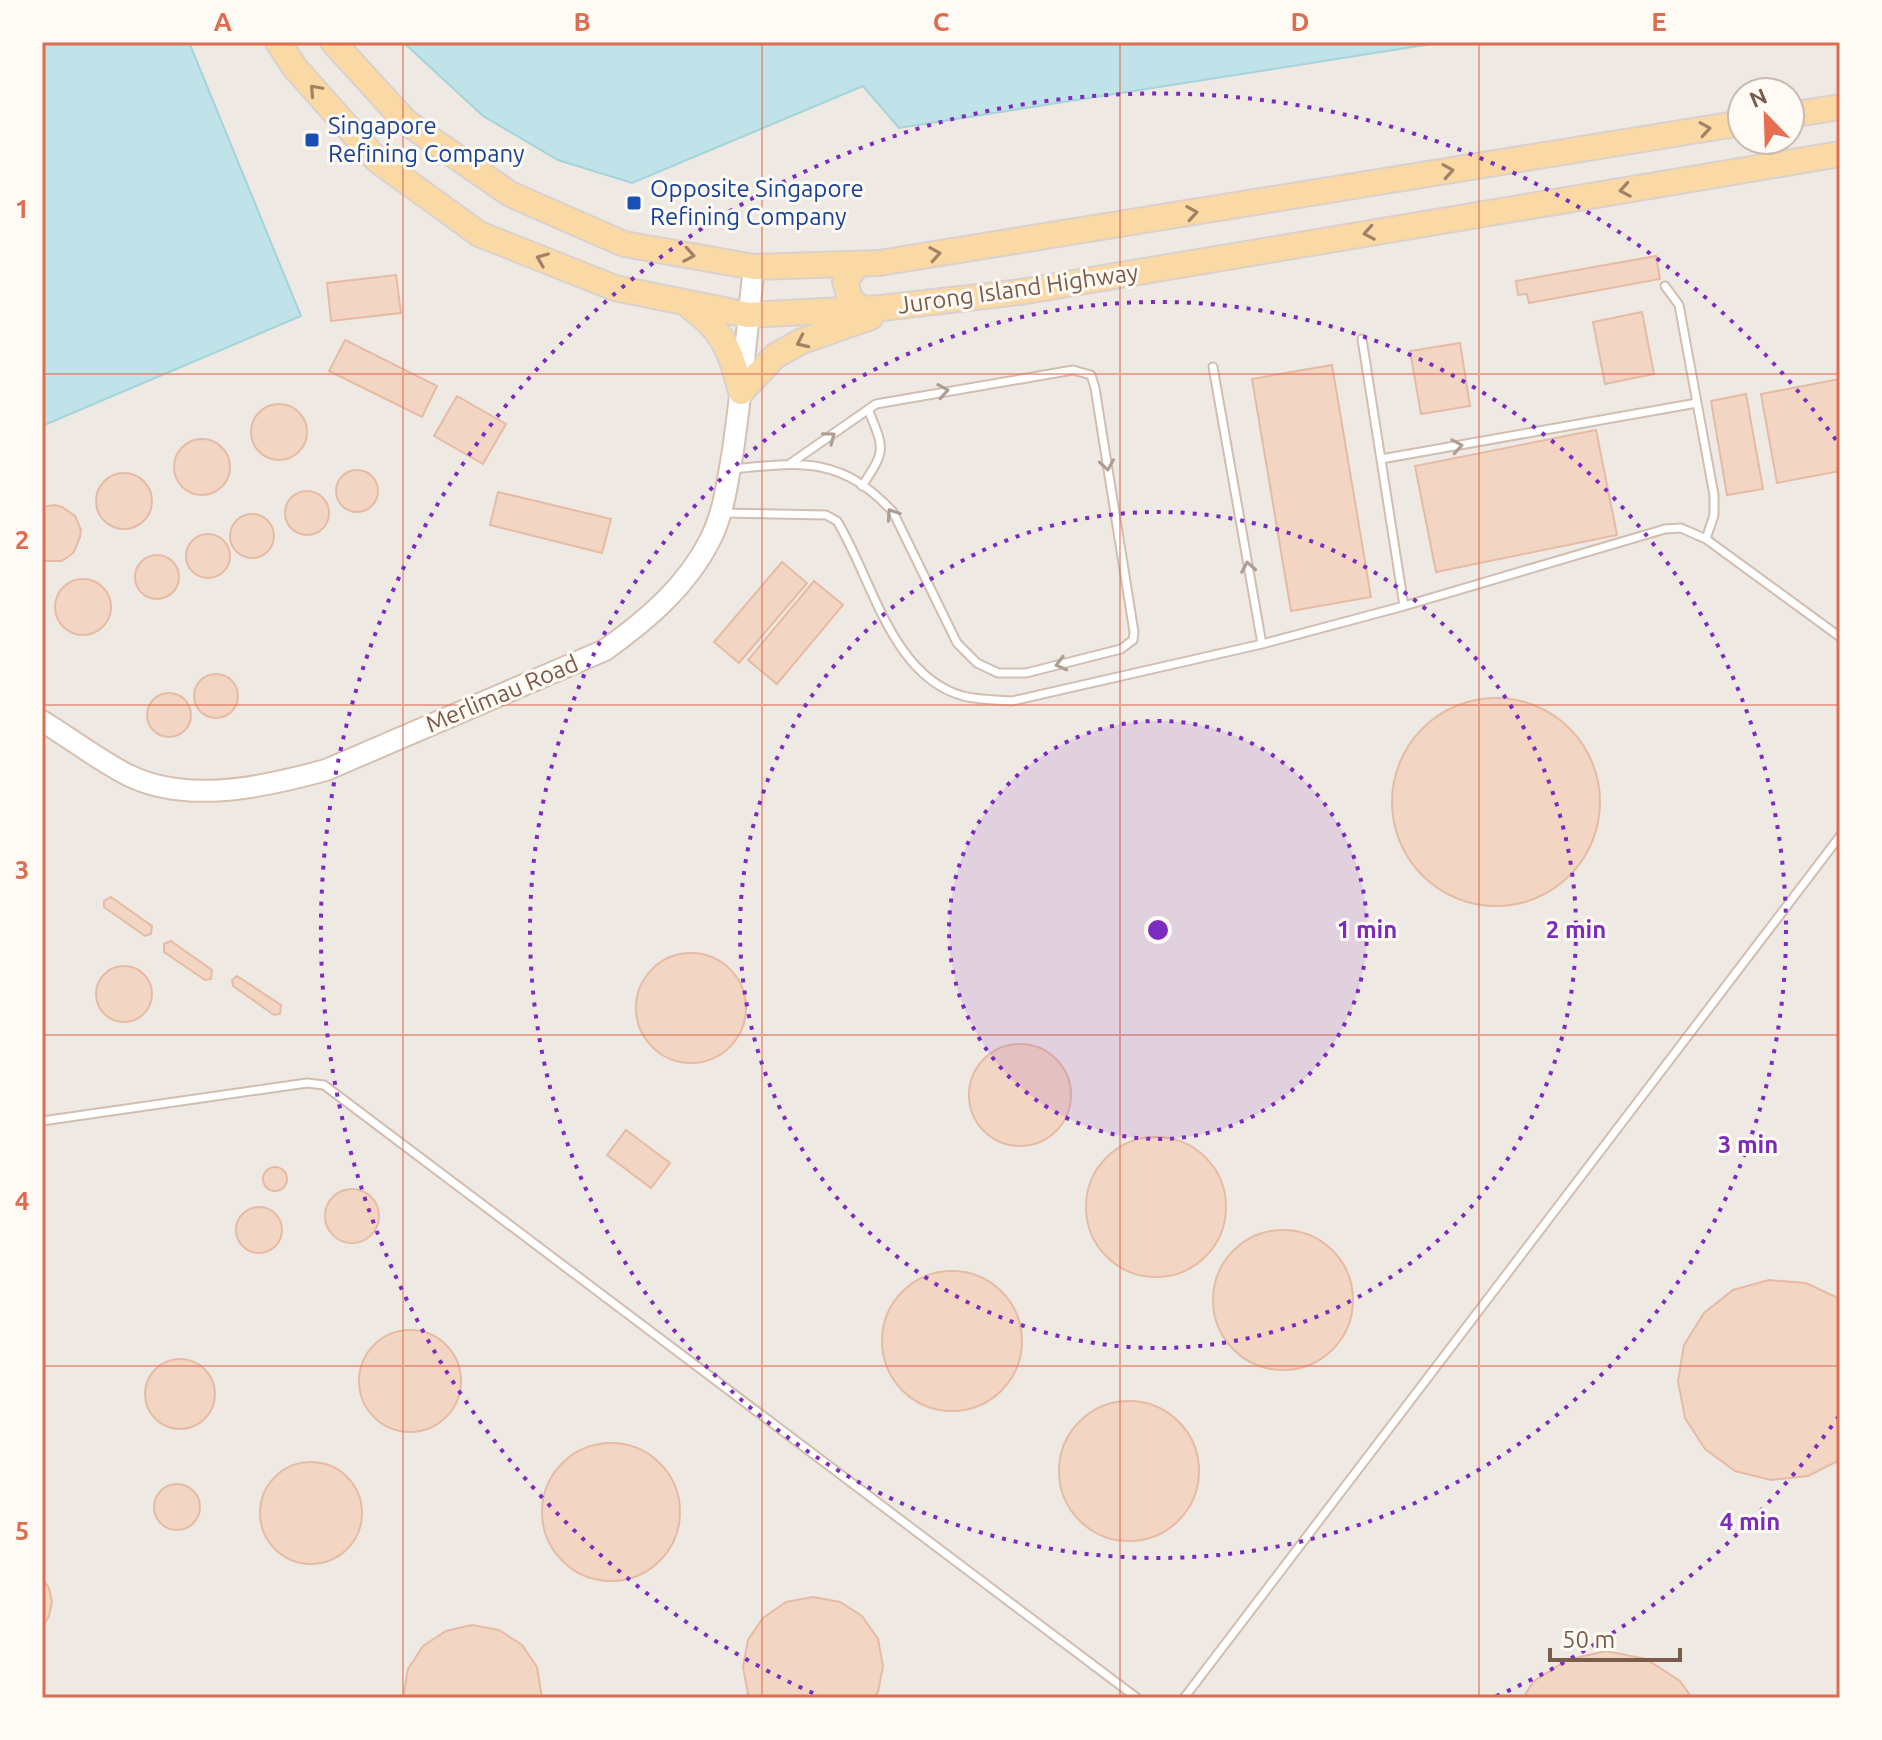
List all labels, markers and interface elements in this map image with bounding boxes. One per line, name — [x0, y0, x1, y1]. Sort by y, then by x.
text: A — [214, 7, 233, 36]
text: B — [573, 7, 591, 36]
text: C — [933, 7, 950, 36]
text: D — [1291, 7, 1309, 36]
text: E — [1651, 7, 1667, 36]
north arrow — [1726, 76, 1806, 156]
text: N — [1746, 82, 1770, 112]
one-way arrow — [310, 84, 325, 99]
place label: Singapore Refining Company — [328, 112, 525, 167]
one-way arrow — [1698, 121, 1712, 138]
marker: Singapore Refining Company — [303, 131, 321, 149]
one-way arrow — [1442, 163, 1455, 180]
place label: Opposite Singapore Refining Company — [650, 175, 864, 230]
one-way arrow — [1618, 181, 1632, 198]
text: 1 — [15, 194, 29, 223]
marker: Opposite Singapore Refining Company — [625, 194, 643, 212]
one-way arrow — [1185, 205, 1199, 222]
one-way arrow — [1362, 224, 1375, 241]
one-way arrow — [682, 246, 696, 263]
one-way arrow — [928, 246, 942, 263]
one-way arrow — [536, 253, 550, 269]
street label: Jurong Island Highway — [896, 258, 1140, 319]
one-way arrow — [796, 332, 810, 348]
one-way arrow — [936, 384, 950, 401]
one-way arrow — [821, 432, 836, 447]
one-way arrow — [1451, 438, 1464, 455]
one-way arrow — [1098, 458, 1115, 472]
one-way arrow — [886, 509, 901, 523]
text: 2 — [15, 525, 29, 554]
one-way arrow — [1241, 560, 1258, 574]
street label: Merlimau Road — [422, 649, 582, 738]
one-way arrow — [1054, 655, 1068, 672]
text: 3 — [15, 855, 29, 884]
centre of rings — [1144, 916, 1172, 944]
text: 1 min — [1337, 916, 1397, 943]
text: 2 min — [1546, 916, 1606, 943]
text: 3 min — [1718, 1131, 1778, 1158]
text: 4 — [15, 1186, 29, 1215]
text: 4 min — [1720, 1508, 1780, 1535]
text: 5 — [15, 1516, 29, 1545]
scale bar — [1550, 1612, 1680, 1662]
text: 50 m — [1562, 1626, 1615, 1653]

